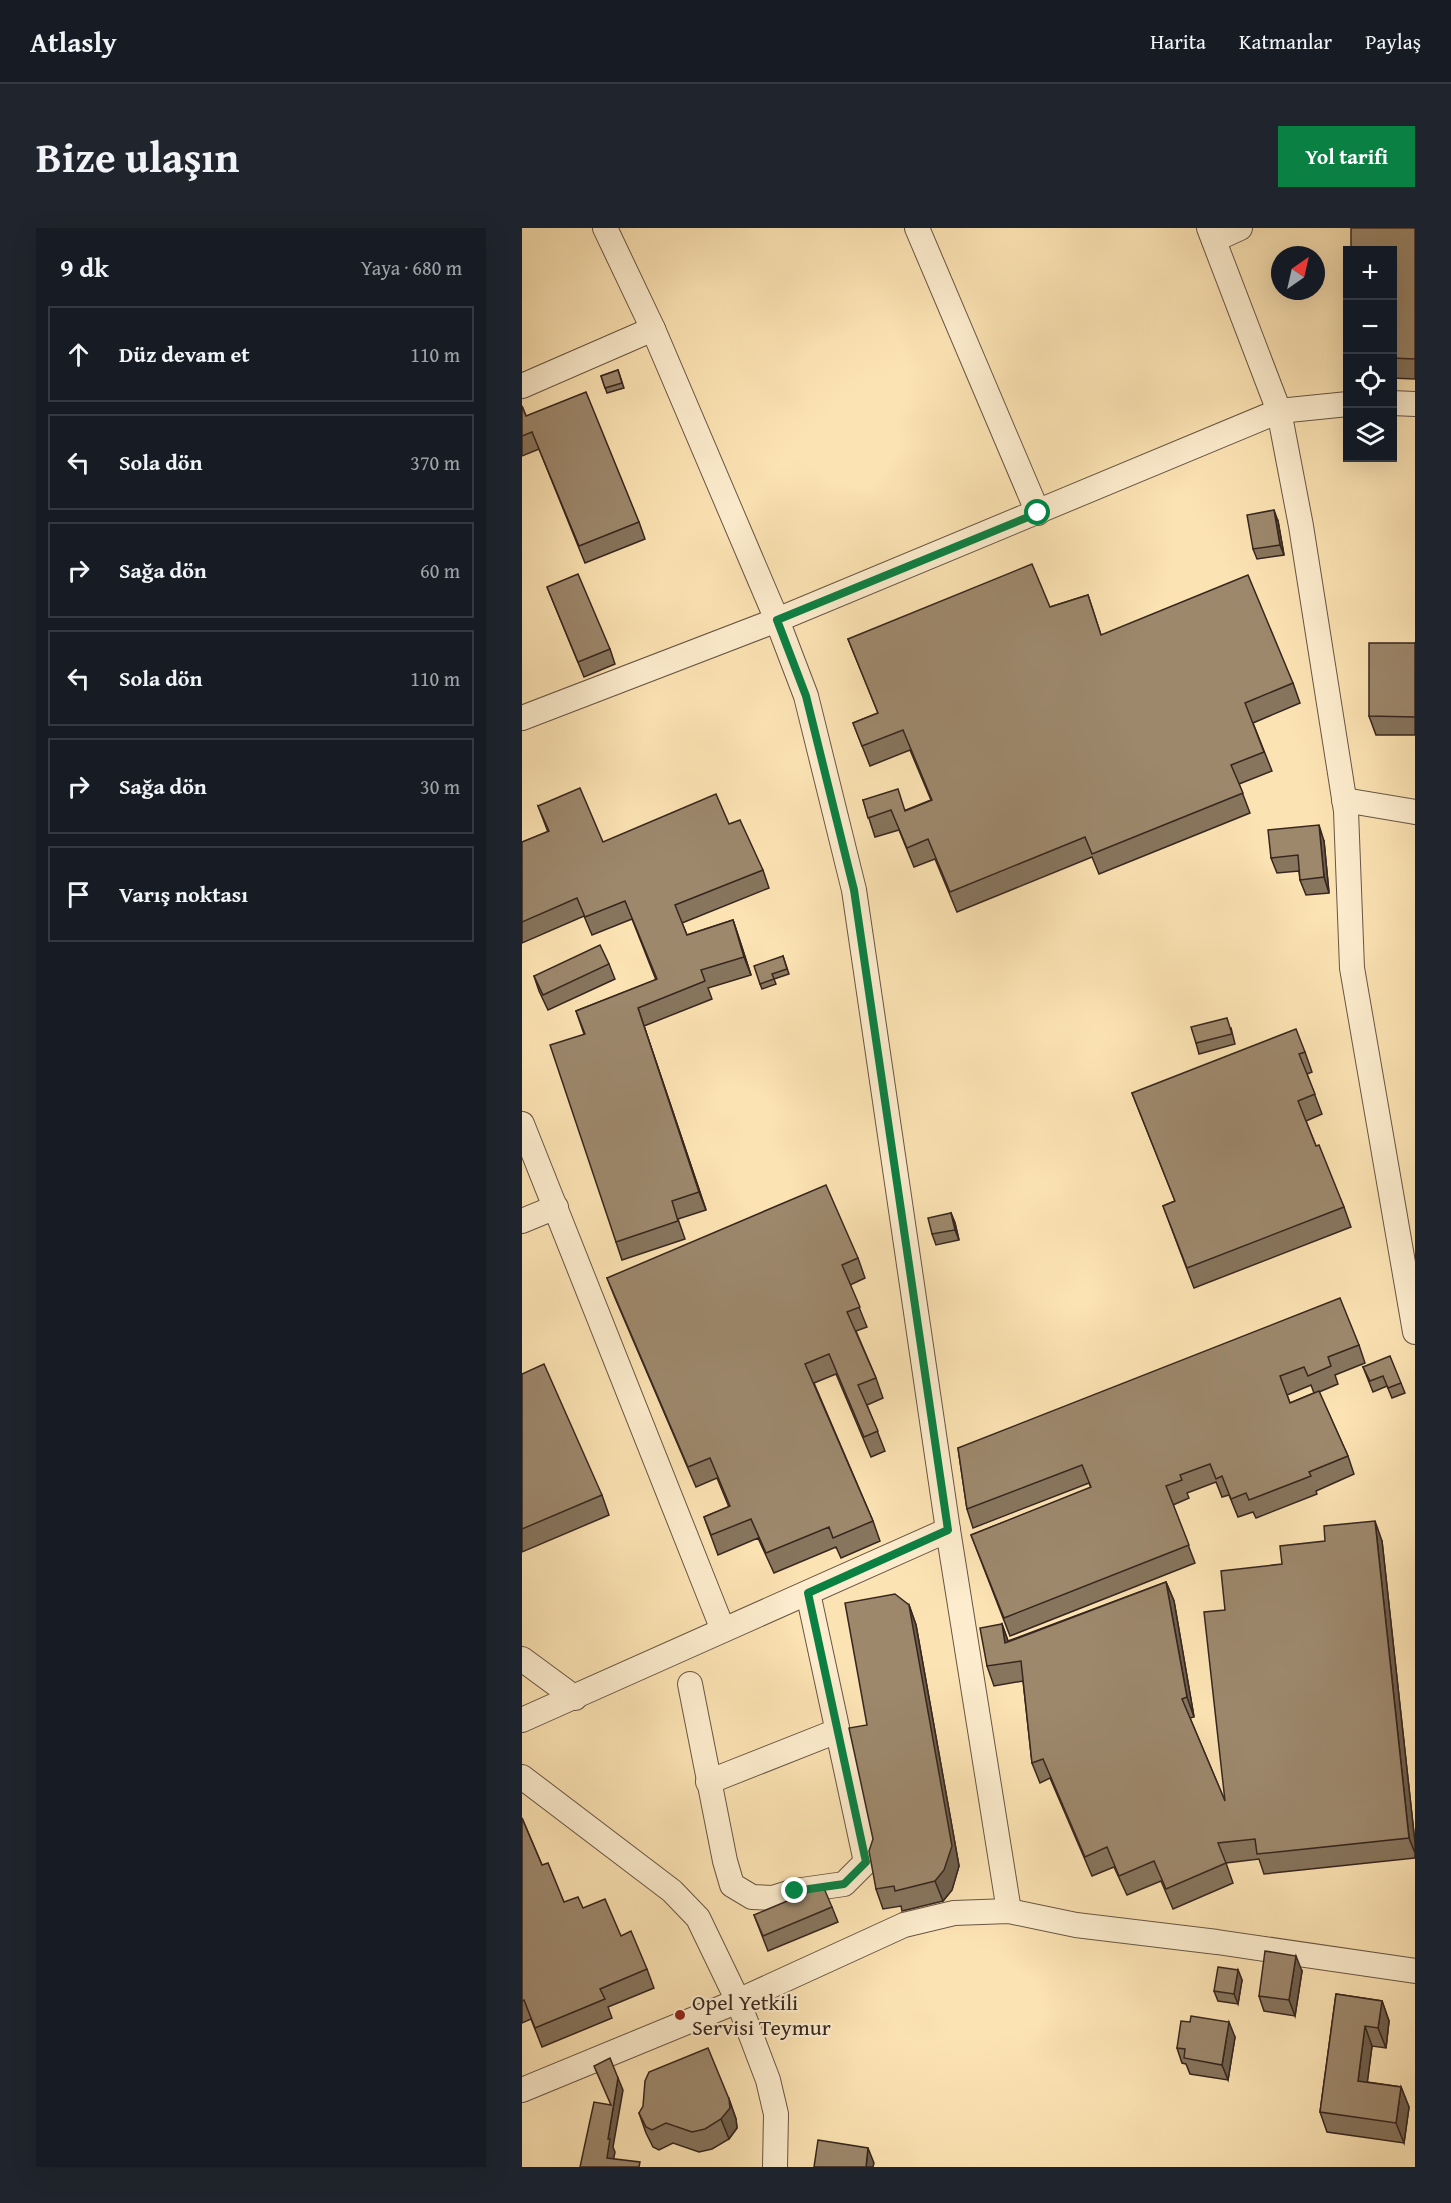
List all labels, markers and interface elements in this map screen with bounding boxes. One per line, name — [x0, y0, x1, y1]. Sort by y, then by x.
text: Atlasly — [30, 21, 117, 62]
text: Harita — [1150, 26, 1206, 57]
text: Katmanlar — [1239, 26, 1332, 57]
text: Paylaş — [1365, 26, 1421, 57]
text: Bize ulaşın — [36, 126, 239, 187]
button: Yol tarifi — [1278, 126, 1415, 187]
north arrow — [1271, 246, 1325, 300]
map controls — [1343, 246, 1397, 462]
button: + — [1343, 246, 1397, 300]
text: 9 dk — [60, 248, 109, 287]
text: Yaya · 680 m — [361, 253, 462, 282]
button: − — [1343, 300, 1397, 354]
icon: ahead — [62, 338, 95, 371]
text: Düz devam et — [119, 338, 250, 370]
text: 110 m — [410, 340, 460, 369]
button: locate — [1343, 354, 1397, 408]
button: layers — [1343, 408, 1397, 462]
icon: left — [62, 446, 95, 479]
text: Sola dön — [119, 446, 203, 478]
text: 370 m — [410, 448, 460, 477]
route start — [1024, 499, 1050, 525]
icon: right — [62, 554, 95, 587]
text: Sağa dön — [119, 554, 207, 586]
text: 60 m — [420, 556, 460, 585]
icon: left — [62, 662, 95, 695]
text: Sola dön — [119, 662, 203, 694]
text: 110 m — [410, 664, 460, 693]
icon: right — [62, 770, 95, 803]
text: Sağa dön — [119, 770, 207, 802]
text: 30 m — [420, 772, 460, 801]
icon: arrive — [62, 878, 95, 911]
text: Varış noktası — [119, 878, 248, 910]
route end — [781, 1877, 807, 1903]
place label: Opel Yetkili Servisi Teymur — [692, 1986, 831, 2043]
marker: Opel Yetkili Servisi Teymur — [673, 2008, 687, 2022]

